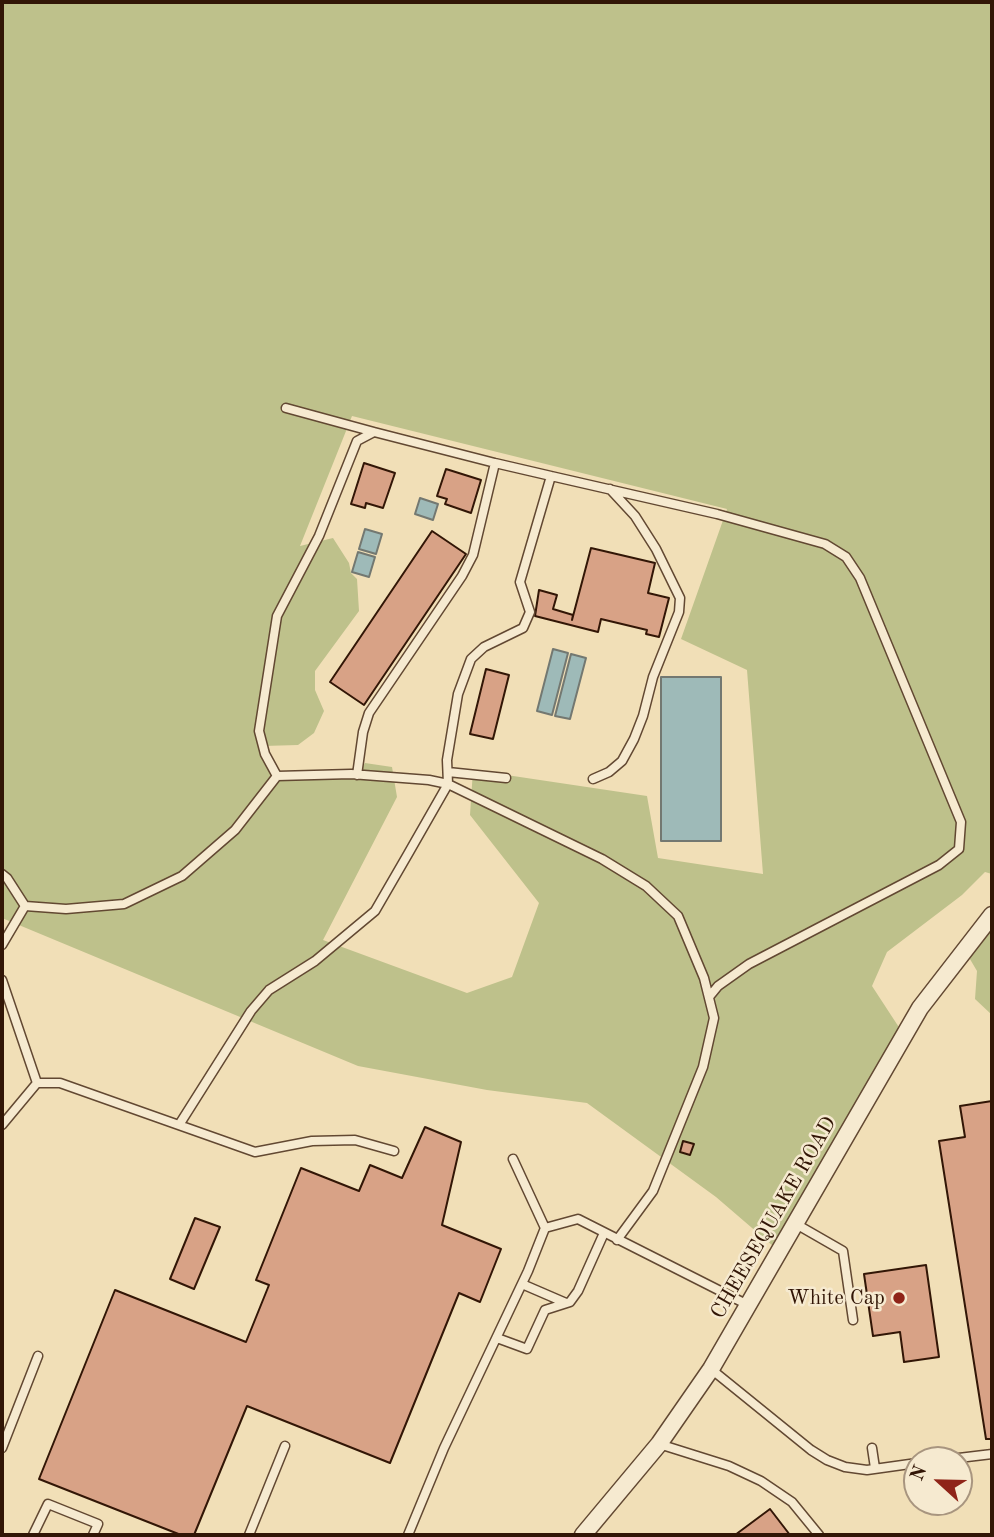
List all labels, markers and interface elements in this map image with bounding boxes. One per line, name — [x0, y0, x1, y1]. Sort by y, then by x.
street label: CHEESEQUAKE ROAD — [706, 1112, 842, 1324]
place label: White Cap — [787, 1285, 885, 1311]
marker: White Cap — [891, 1290, 907, 1306]
north arrow — [903, 1446, 973, 1516]
text: N — [908, 1463, 931, 1484]

